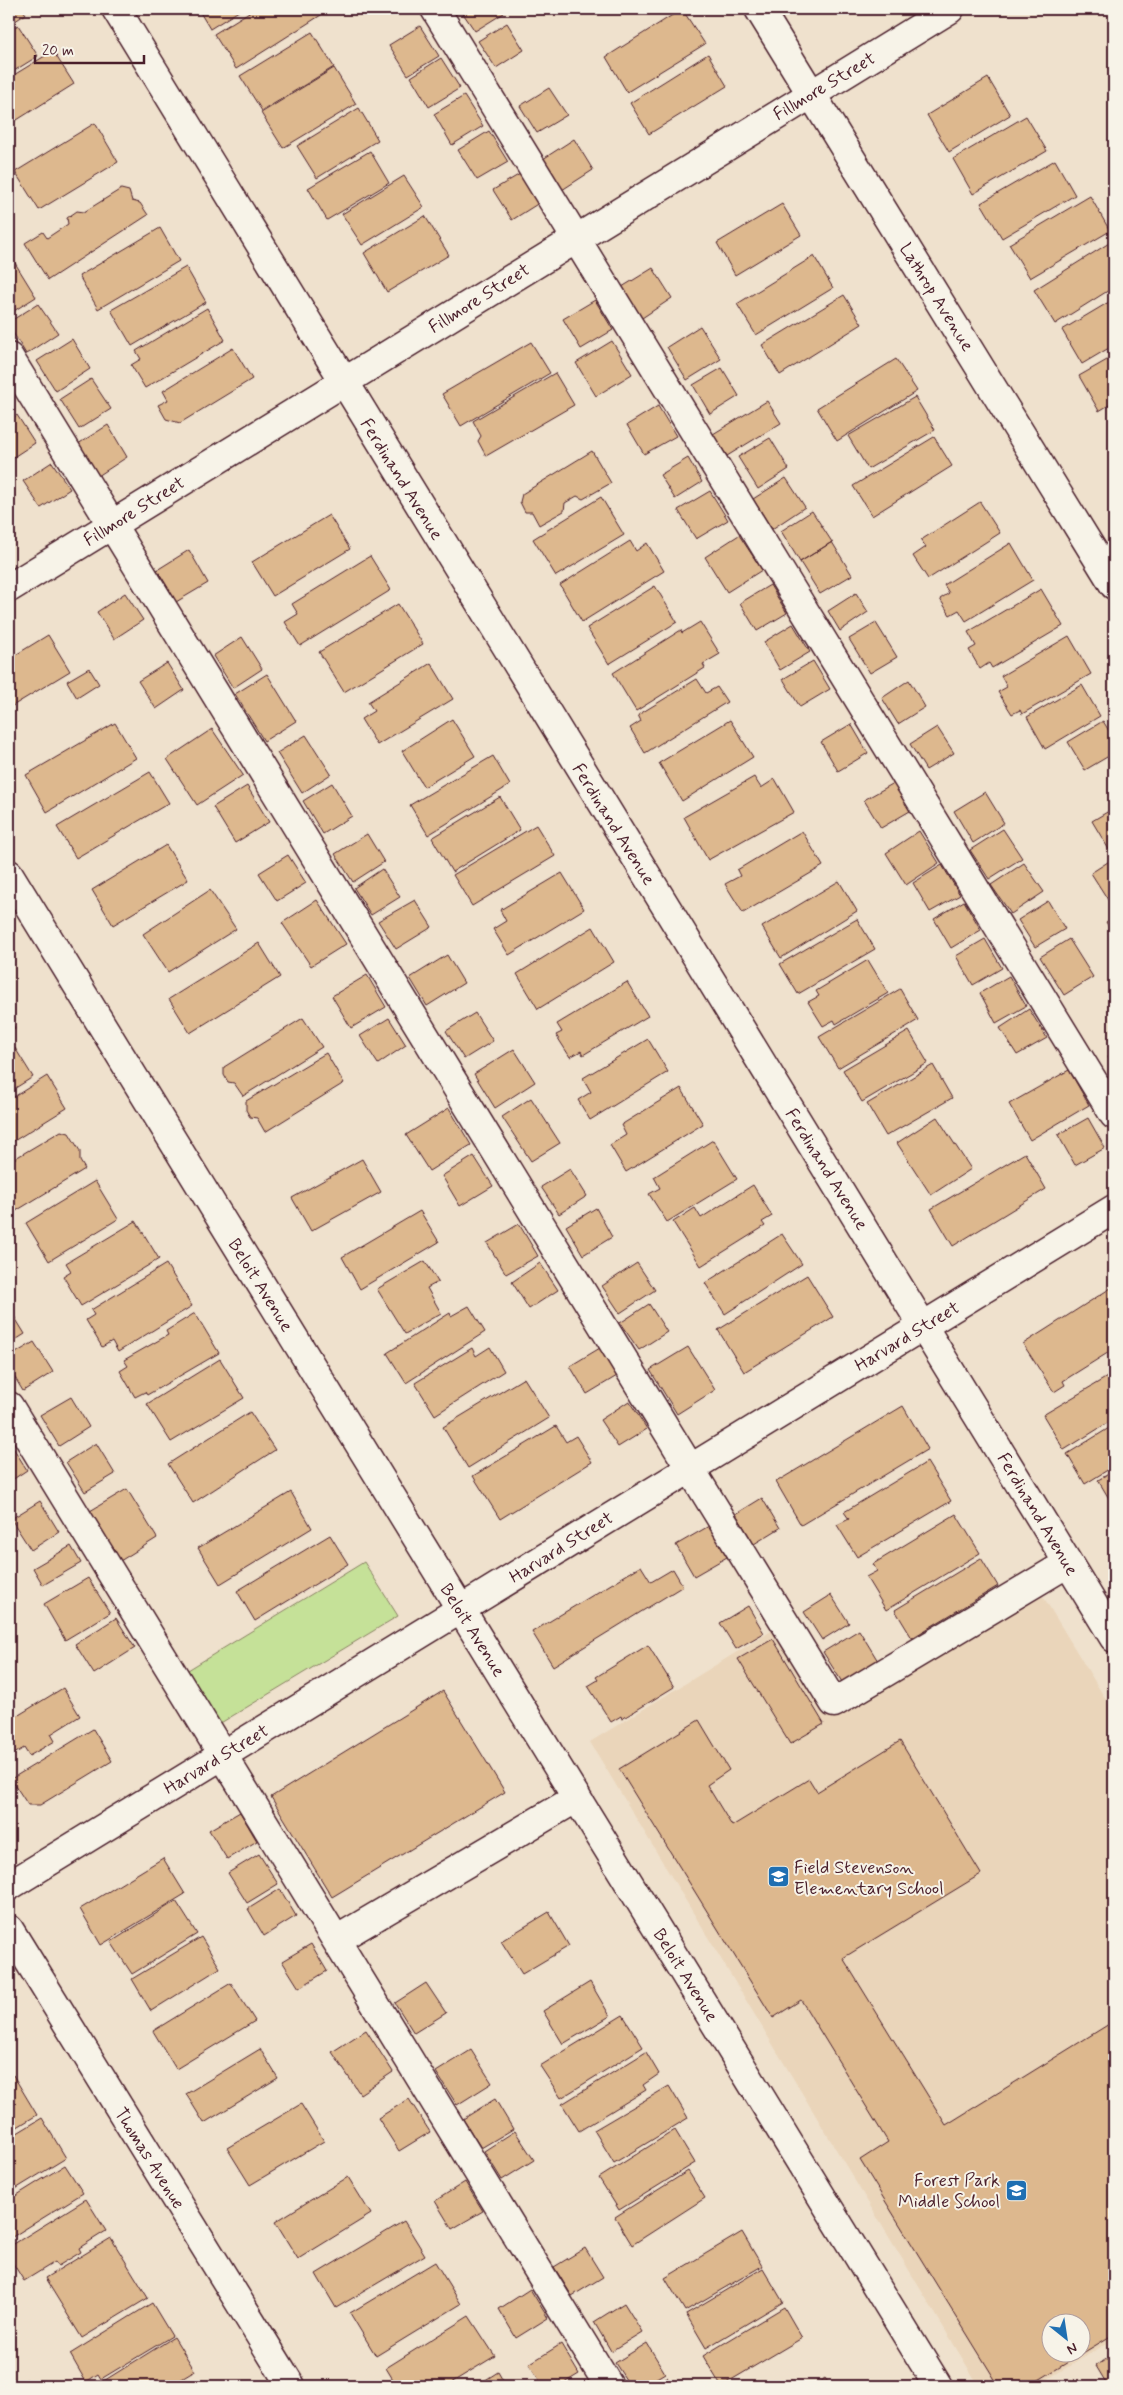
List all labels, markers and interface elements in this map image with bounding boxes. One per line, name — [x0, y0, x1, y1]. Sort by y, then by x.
scale bar — [35, 32, 144, 64]
text: 20 m — [42, 41, 74, 61]
street label: Fillmore Street — [769, 47, 880, 127]
street label: Lathrop Avenue — [893, 239, 979, 356]
street label: Fillmore Street — [424, 258, 535, 340]
street label: Ferdinand Avenue — [354, 414, 448, 545]
street label: Fillmore Street — [79, 471, 190, 553]
street label: Ferdinand Avenue — [566, 759, 660, 890]
street label: Ferdinand Avenue — [779, 1104, 873, 1235]
street label: Beloit Avenue — [222, 1234, 298, 1337]
street label: Harvard Street — [851, 1296, 964, 1378]
street label: Ferdinand Avenue — [991, 1449, 1083, 1581]
street label: Harvard Street — [505, 1506, 618, 1589]
street label: Beloit Avenue — [434, 1579, 510, 1682]
street label: Harvard Street — [160, 1719, 273, 1801]
place label: Field Stevenson Elementary School — [794, 1856, 944, 1901]
school or university icon: Field Stevenson Elementary School — [766, 1865, 790, 1889]
street label: Beloit Avenue — [647, 1924, 723, 2027]
street label: Thomas Avenue — [108, 2103, 190, 2214]
place label: Forest Park Middle School — [898, 2169, 1000, 2214]
school or university icon: Forest Park Middle School — [1004, 2178, 1028, 2202]
north arrow — [1040, 2312, 1090, 2362]
text: N — [1063, 2338, 1081, 2359]

